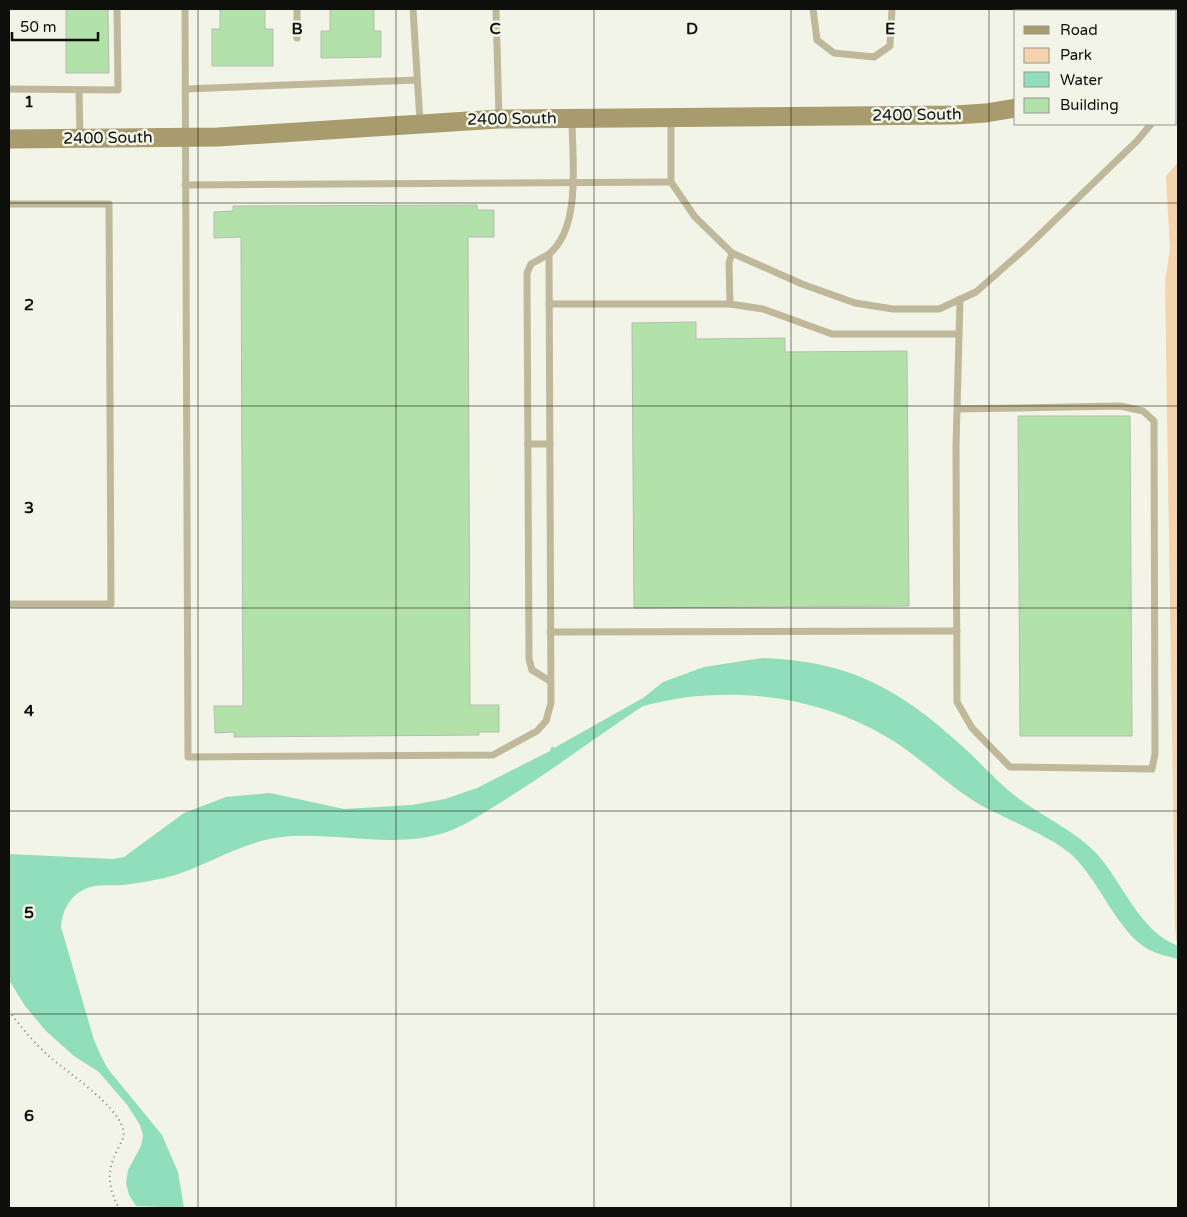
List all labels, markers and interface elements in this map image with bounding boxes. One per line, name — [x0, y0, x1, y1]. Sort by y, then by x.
scale bar — [12, 10, 99, 42]
legend — [1014, 10, 1177, 125]
text: 50 m — [20, 18, 57, 36]
text: B — [291, 19, 303, 39]
text: C — [489, 19, 501, 39]
text: D — [686, 19, 698, 39]
text: E — [885, 19, 895, 39]
text: Road — [1060, 21, 1098, 39]
text: Park — [1060, 46, 1092, 64]
text: Water — [1060, 71, 1103, 89]
text: 1 — [24, 92, 34, 112]
text: Building — [1060, 96, 1119, 114]
street label: 2400 South — [872, 104, 962, 126]
street label: 2400 South — [467, 108, 557, 130]
street label: 2400 South — [63, 127, 153, 149]
text: 2 — [24, 295, 34, 315]
text: 3 — [24, 498, 34, 518]
text: 4 — [24, 701, 34, 721]
text: 5 — [24, 903, 34, 923]
text: 6 — [24, 1106, 34, 1126]

